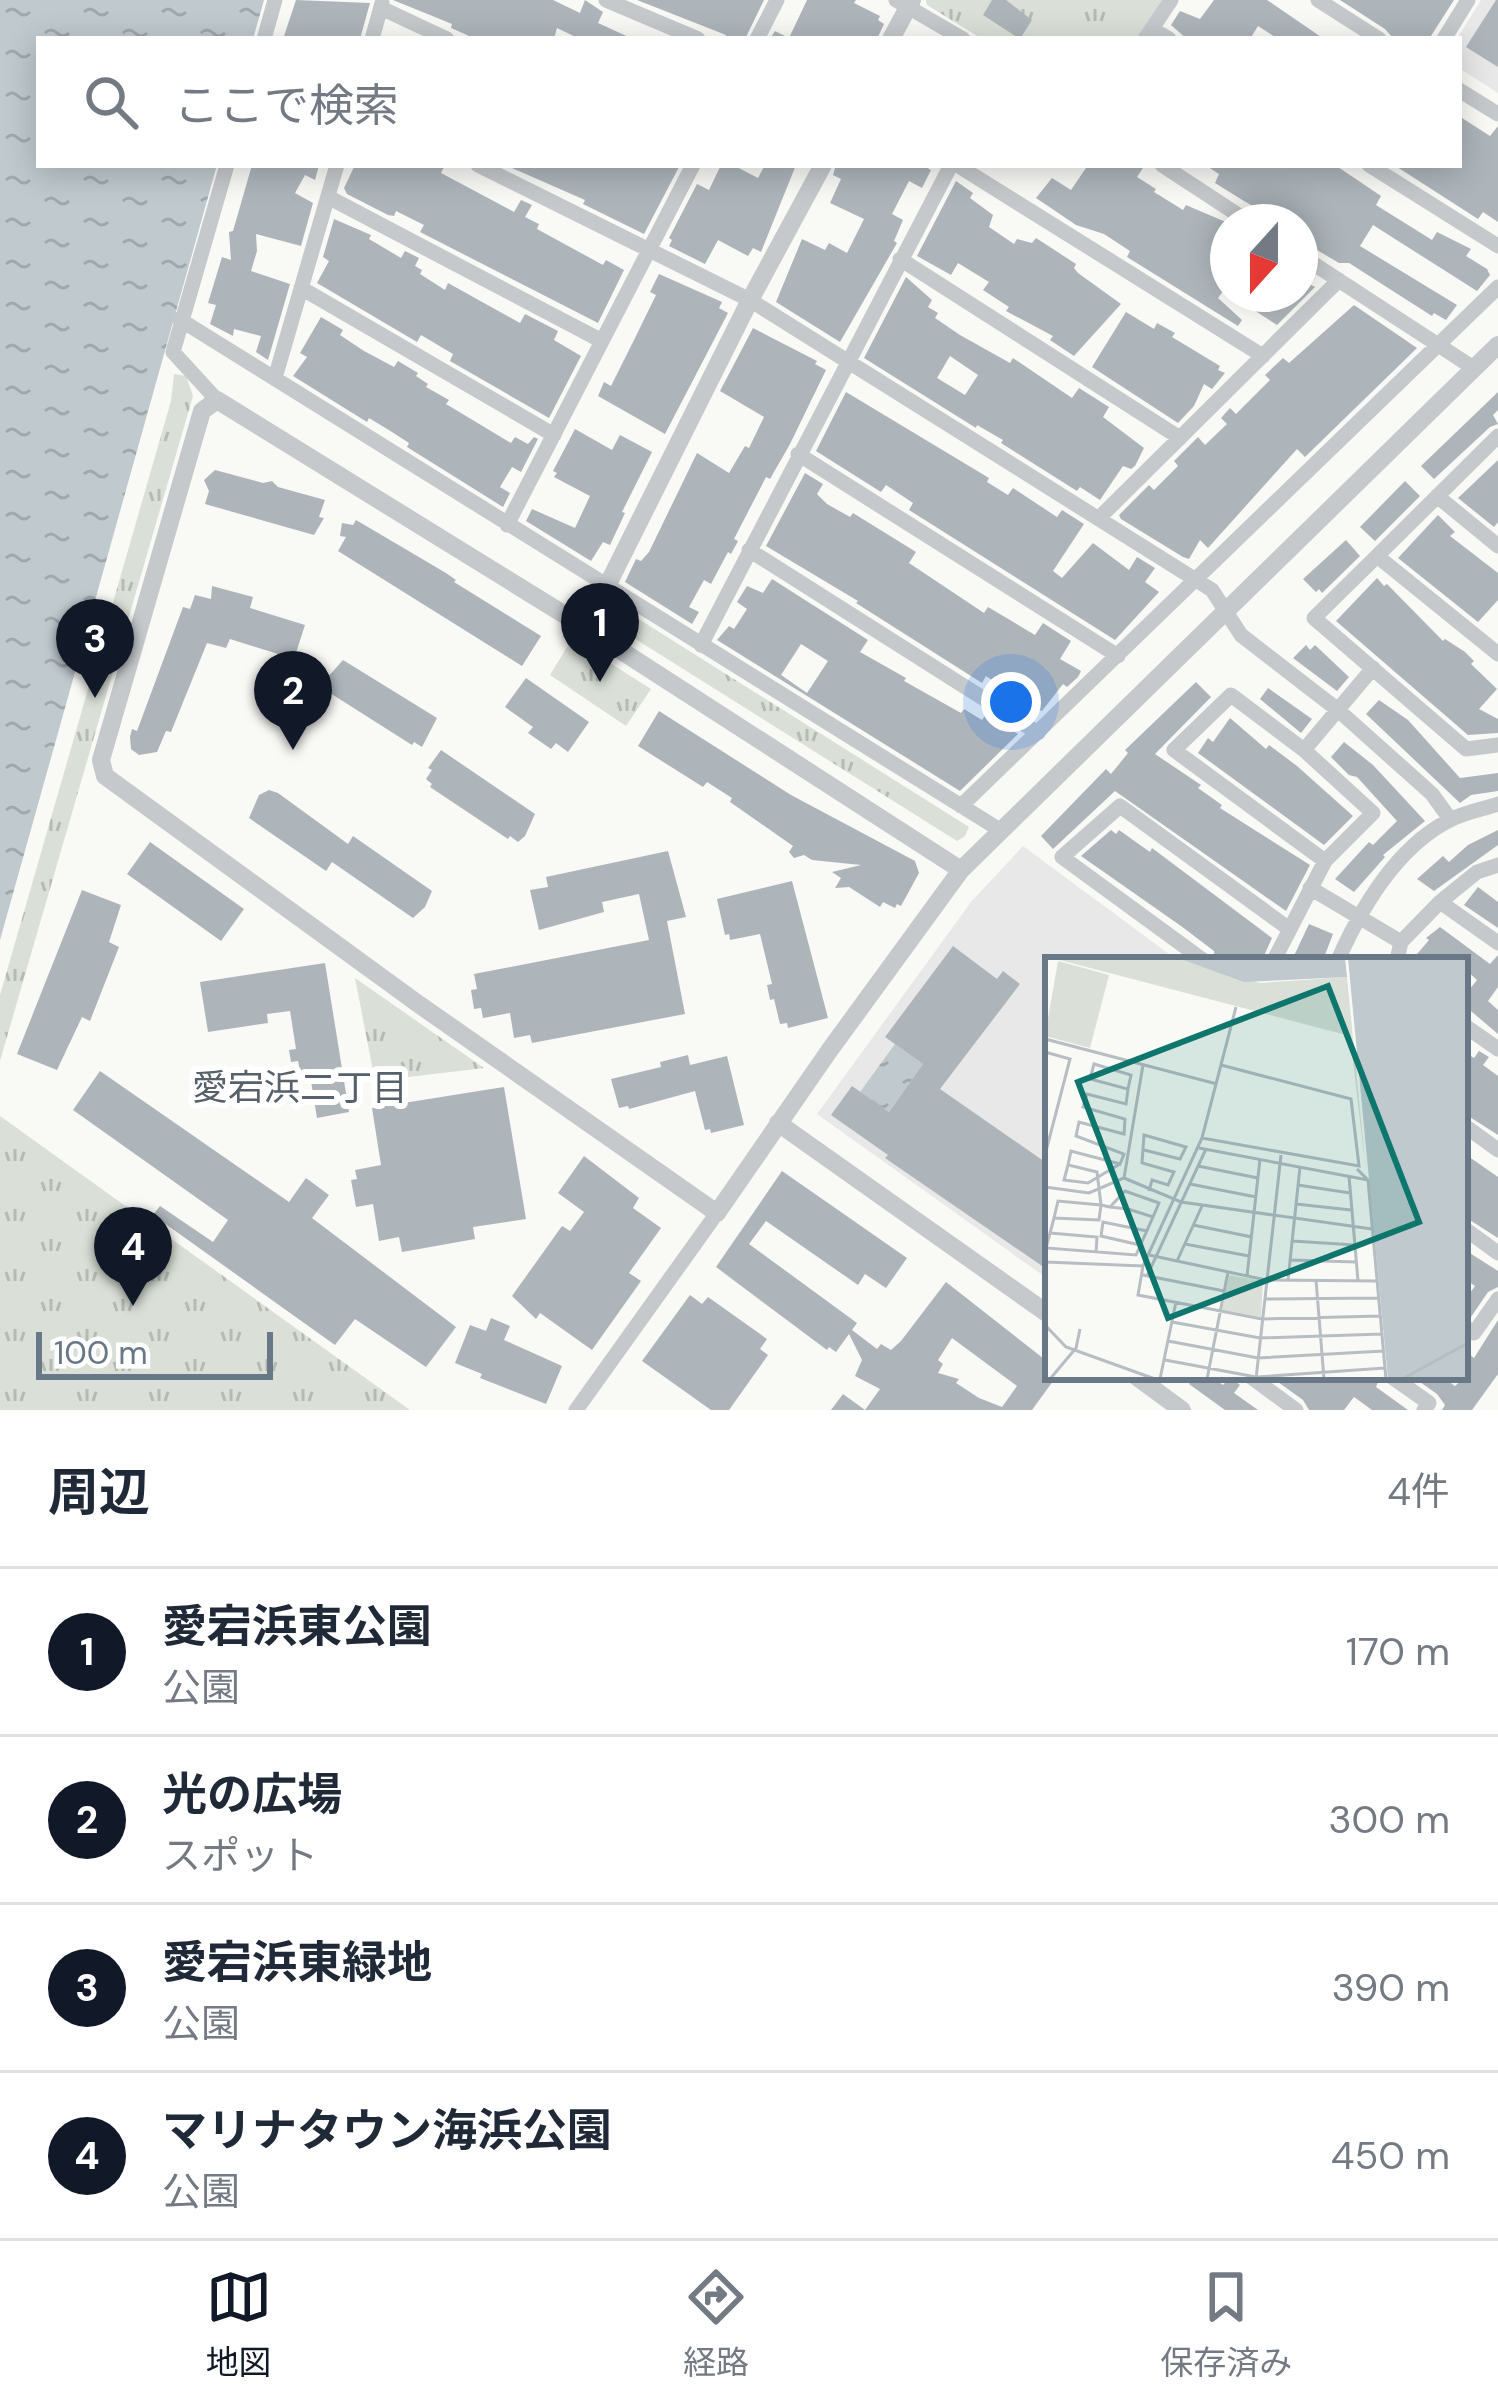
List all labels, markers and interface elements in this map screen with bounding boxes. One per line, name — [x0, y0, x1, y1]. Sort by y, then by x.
search box — [36, 36, 1462, 168]
icon: search — [78, 69, 144, 135]
text: ここで検索 — [174, 76, 399, 135]
north arrow — [1210, 204, 1318, 312]
pin: 1 — [561, 583, 639, 682]
pin: 3 — [56, 599, 134, 698]
pin: 2 — [254, 651, 332, 750]
your location — [981, 672, 1041, 732]
inset map — [1045, 957, 1468, 1380]
district label: 愛宕浜二丁目 — [192, 1064, 408, 1111]
pin: 4 — [94, 1207, 172, 1306]
scale bar — [36, 1326, 273, 1379]
text: 100 m — [54, 1331, 148, 1374]
text: 周辺 — [48, 1459, 150, 1526]
text: 4件 — [1387, 1466, 1450, 1517]
text: 愛宕浜東公園 — [162, 1597, 432, 1656]
text: 1 — [80, 1626, 94, 1677]
text: 170 m — [1346, 1626, 1450, 1677]
text: 公園 — [162, 1662, 240, 1713]
text: 光の広場 — [162, 1765, 342, 1824]
text: 2 — [76, 1794, 98, 1845]
text: 300 m — [1328, 1794, 1450, 1845]
text: スポット — [162, 1830, 318, 1881]
text: 愛宕浜東緑地 — [162, 1933, 432, 1992]
text: 3 — [75, 1962, 99, 2013]
text: 390 m — [1332, 1962, 1450, 2013]
text: 公園 — [162, 1998, 240, 2049]
text: マリナタウン海浜公園 — [162, 2101, 612, 2160]
text: 4 — [74, 2130, 100, 2181]
text: 450 m — [1331, 2130, 1450, 2181]
text: 公園 — [162, 2166, 240, 2217]
tab: 地図 — [206, 2264, 272, 2384]
tab: 経路 — [683, 2264, 749, 2384]
tab: 保存済み — [1160, 2264, 1292, 2384]

